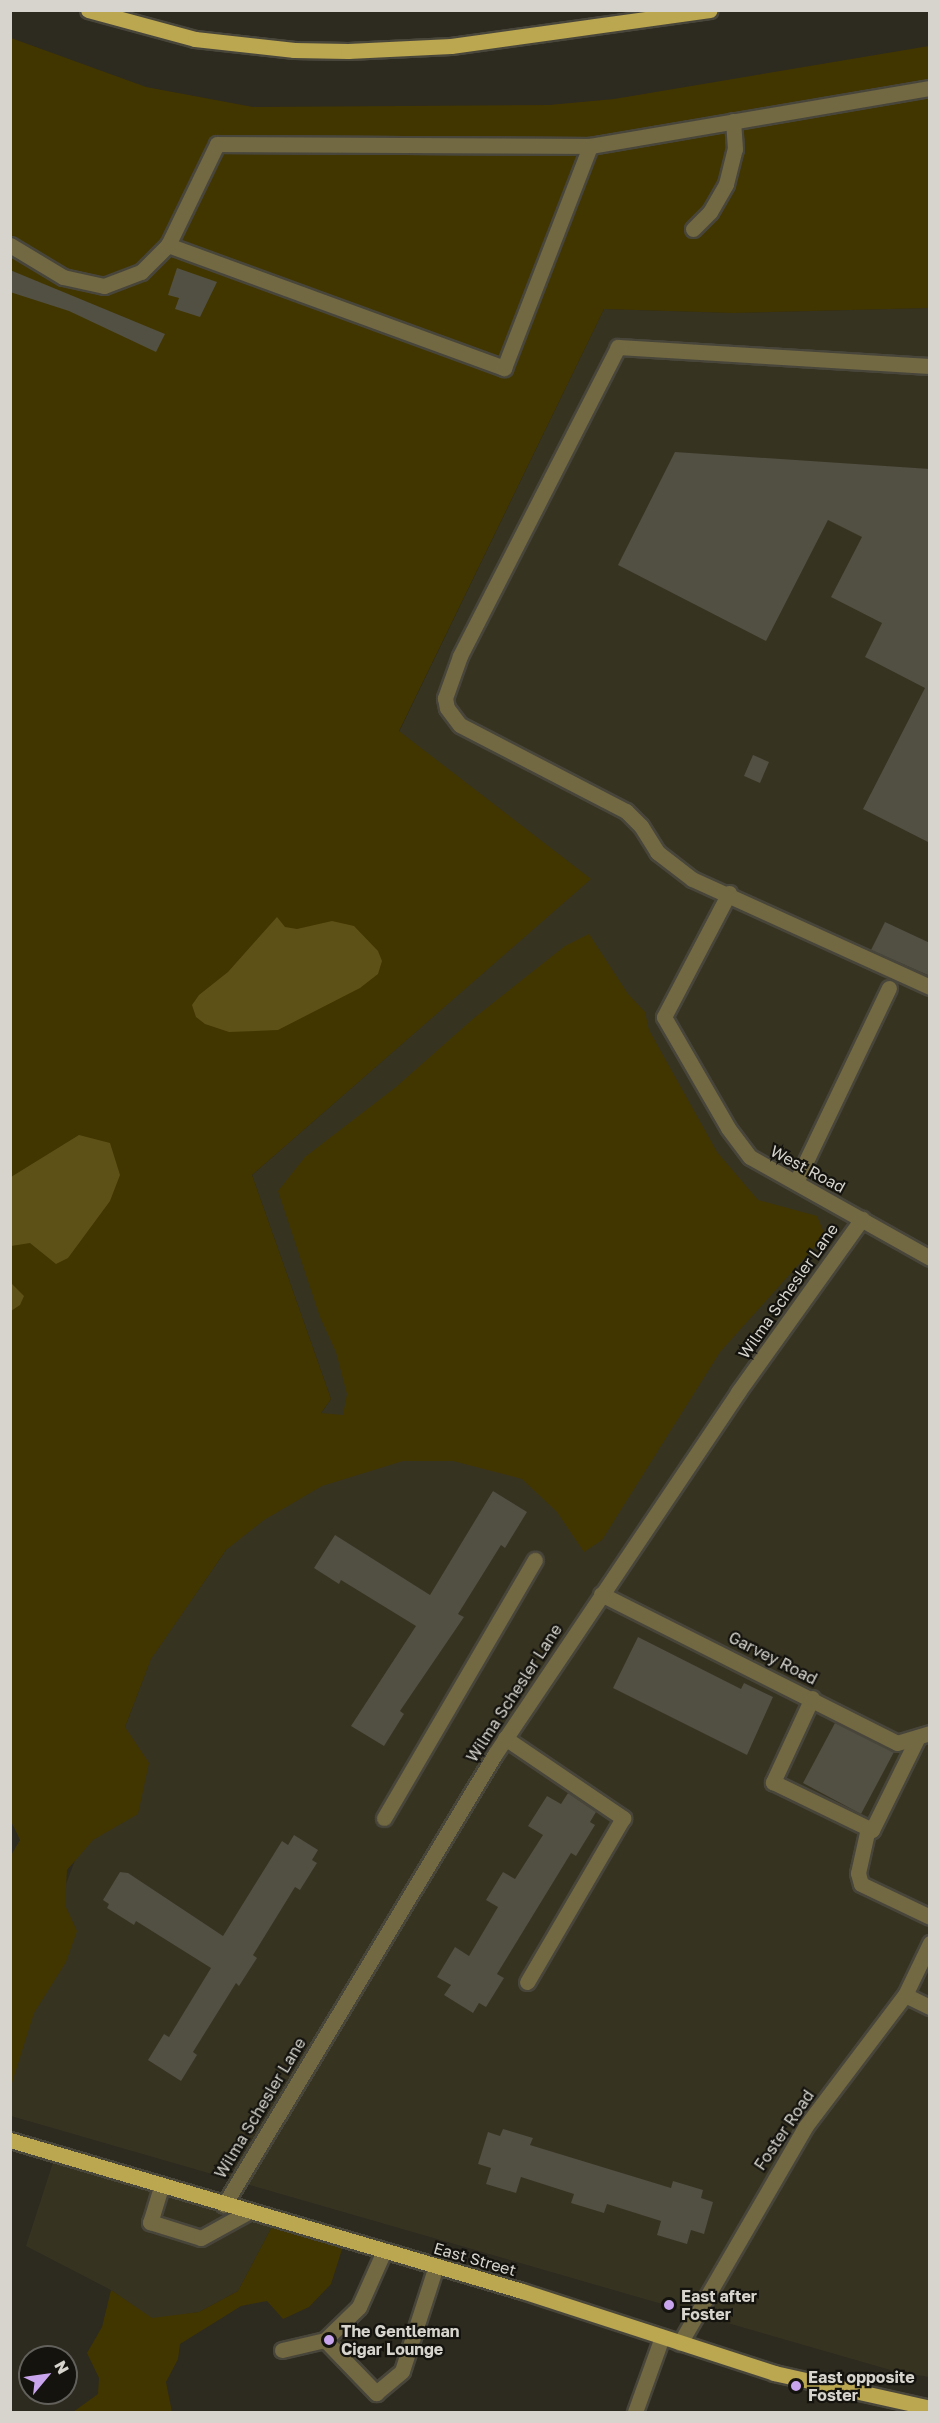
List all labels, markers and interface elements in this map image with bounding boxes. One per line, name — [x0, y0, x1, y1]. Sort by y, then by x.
street label: West Road — [767, 1141, 849, 1197]
street label: Wilma Schesler Lane — [734, 1220, 842, 1362]
street label: Wilma Schesler Lane — [462, 1620, 566, 1766]
street label: Garvey Road — [726, 1627, 820, 1689]
street label: Wilma Schesler Lane — [210, 2034, 310, 2182]
street label: Foster Road — [750, 2086, 818, 2174]
street label: East Street — [432, 2238, 518, 2280]
place label: East after Foster — [681, 2286, 757, 2324]
marker: East after Foster — [662, 2298, 676, 2312]
place label: The Gentleman Cigar Lounge — [341, 2321, 459, 2359]
marker: The Gentleman Cigar Lounge — [322, 2333, 336, 2347]
north arrow — [18, 2345, 78, 2405]
text: N — [50, 2357, 74, 2377]
place label: East opposite Foster — [808, 2367, 915, 2405]
marker: East opposite Foster — [789, 2379, 803, 2393]

